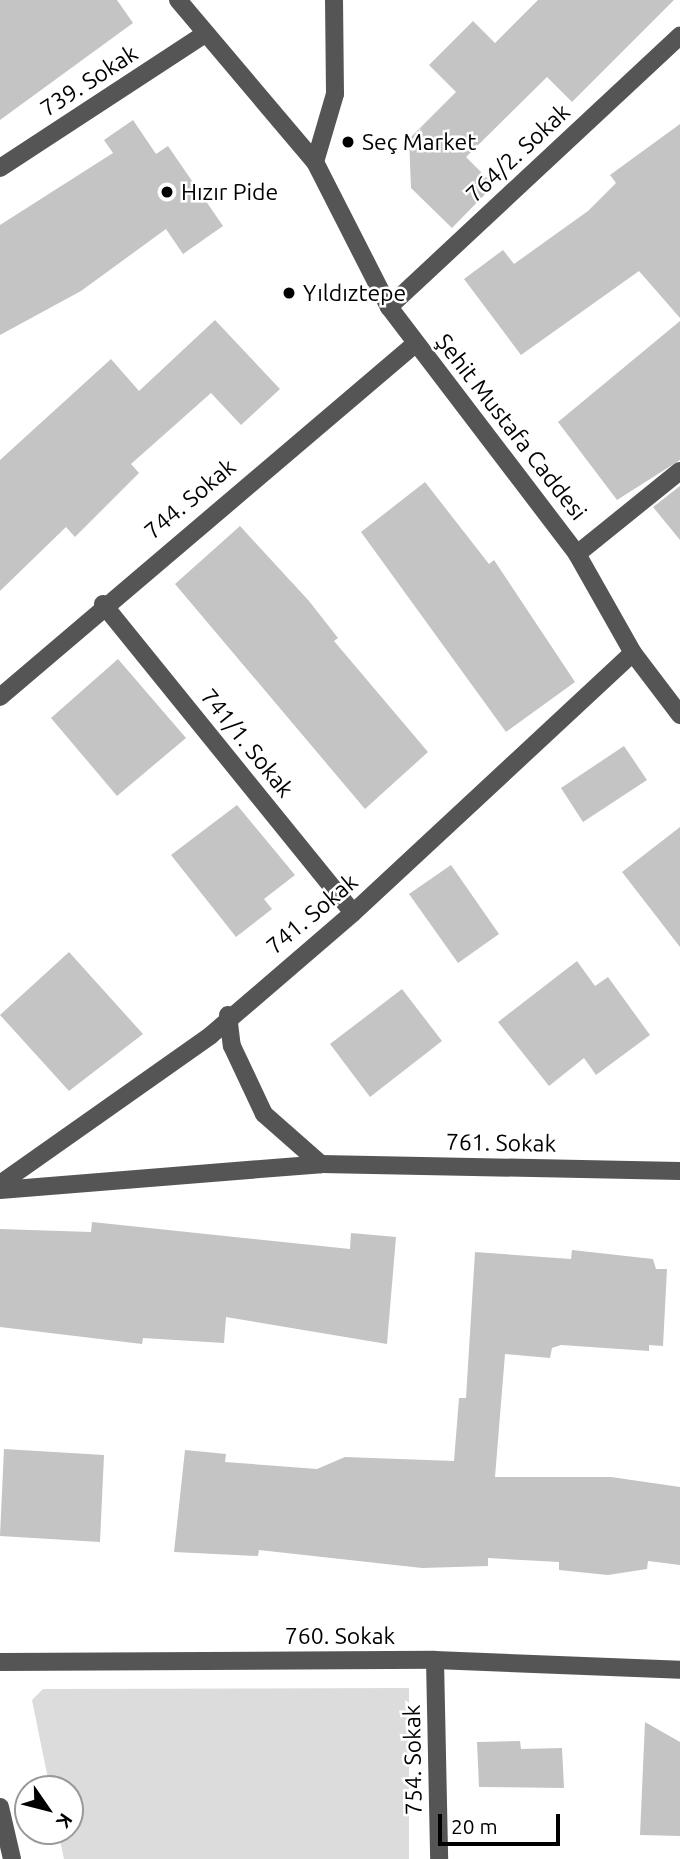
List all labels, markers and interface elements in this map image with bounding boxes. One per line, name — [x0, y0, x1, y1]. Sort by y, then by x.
street label: 739. Sokak — [35, 39, 143, 123]
street label: 764/2. Sokak — [460, 98, 576, 208]
place label: Seç Market — [362, 128, 476, 156]
marker: Seç Market — [340, 134, 356, 150]
place label: Hızır Pide — [181, 178, 278, 206]
marker: Hızır Pide — [159, 184, 175, 200]
place label: Yıldıztepe — [303, 279, 406, 307]
marker: Yıldıztepe — [281, 285, 297, 301]
street label: Şehit Mustafa Caddesi — [430, 328, 592, 526]
street label: 744. Sokak — [139, 453, 241, 545]
street label: 741/1. Sokak — [195, 683, 299, 803]
street label: 741. Sokak — [261, 868, 363, 960]
street label: 761. Sokak — [446, 1128, 556, 1158]
street label: 760. Sokak — [285, 1622, 395, 1650]
street label: 754. Sokak — [398, 1705, 428, 1815]
north arrow — [14, 1775, 84, 1845]
scale bar — [442, 1800, 564, 1844]
text: K — [52, 1809, 77, 1832]
text: 20 m — [451, 1814, 498, 1838]

